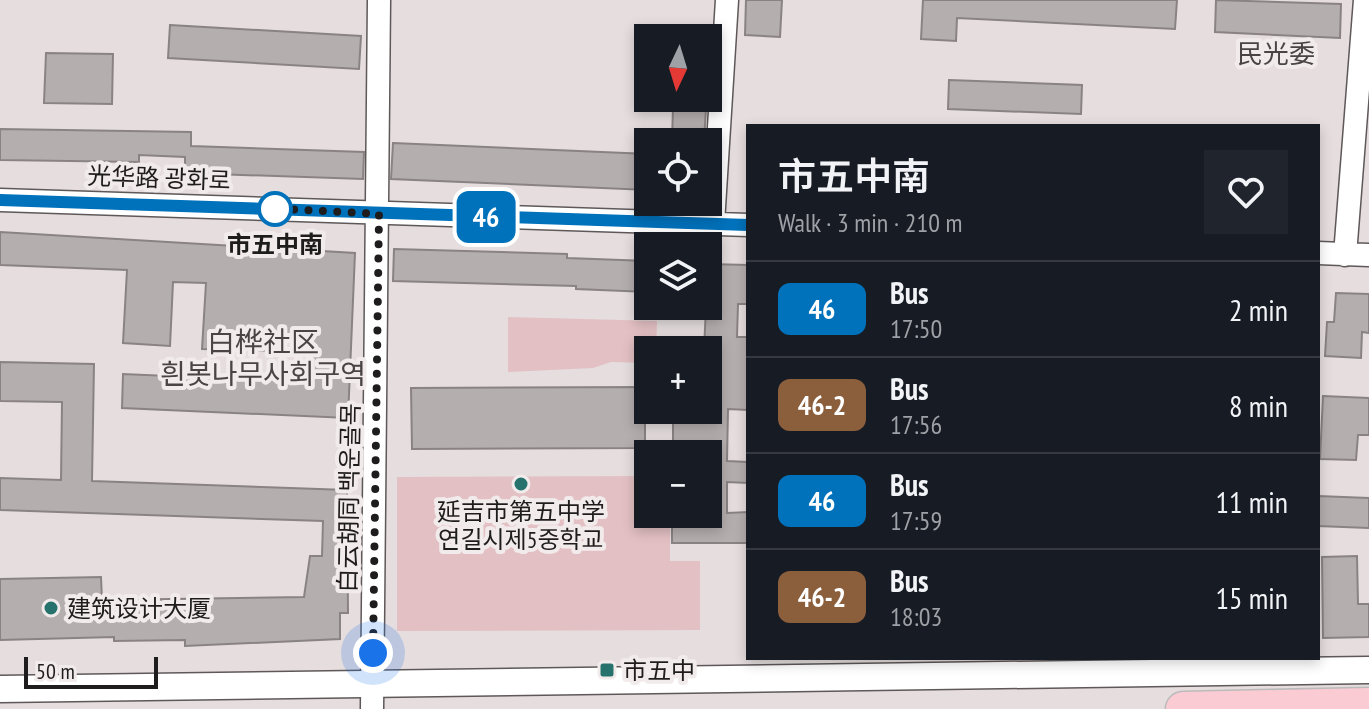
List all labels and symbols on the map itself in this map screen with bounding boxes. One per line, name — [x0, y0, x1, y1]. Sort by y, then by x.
north arrow — [634, 24, 722, 112]
district label: 民光委 — [1237, 37, 1315, 70]
street label: 光华路 광화로 — [87, 160, 231, 196]
line badge: 46 — [450, 191, 522, 243]
marker: 市五中南 — [258, 192, 292, 226]
place label: 市五中南 — [227, 229, 323, 260]
district label: 白桦社区 흰봇나무사회구역 — [160, 323, 366, 392]
street label: 白云胡同 백운골목 — [332, 403, 366, 593]
marker: 延吉市第五中学 연길시제5중학교 — [512, 475, 530, 493]
place label: 延吉市第五中学 연길시제5중학교 — [437, 496, 605, 555]
place label: 建筑设计大厦 — [67, 593, 211, 624]
marker: 建筑设计大厦 — [42, 599, 60, 617]
your location — [353, 633, 393, 673]
scale bar — [24, 653, 158, 689]
place label: 市五中 — [623, 655, 695, 686]
marker: 市五中 — [598, 661, 616, 679]

